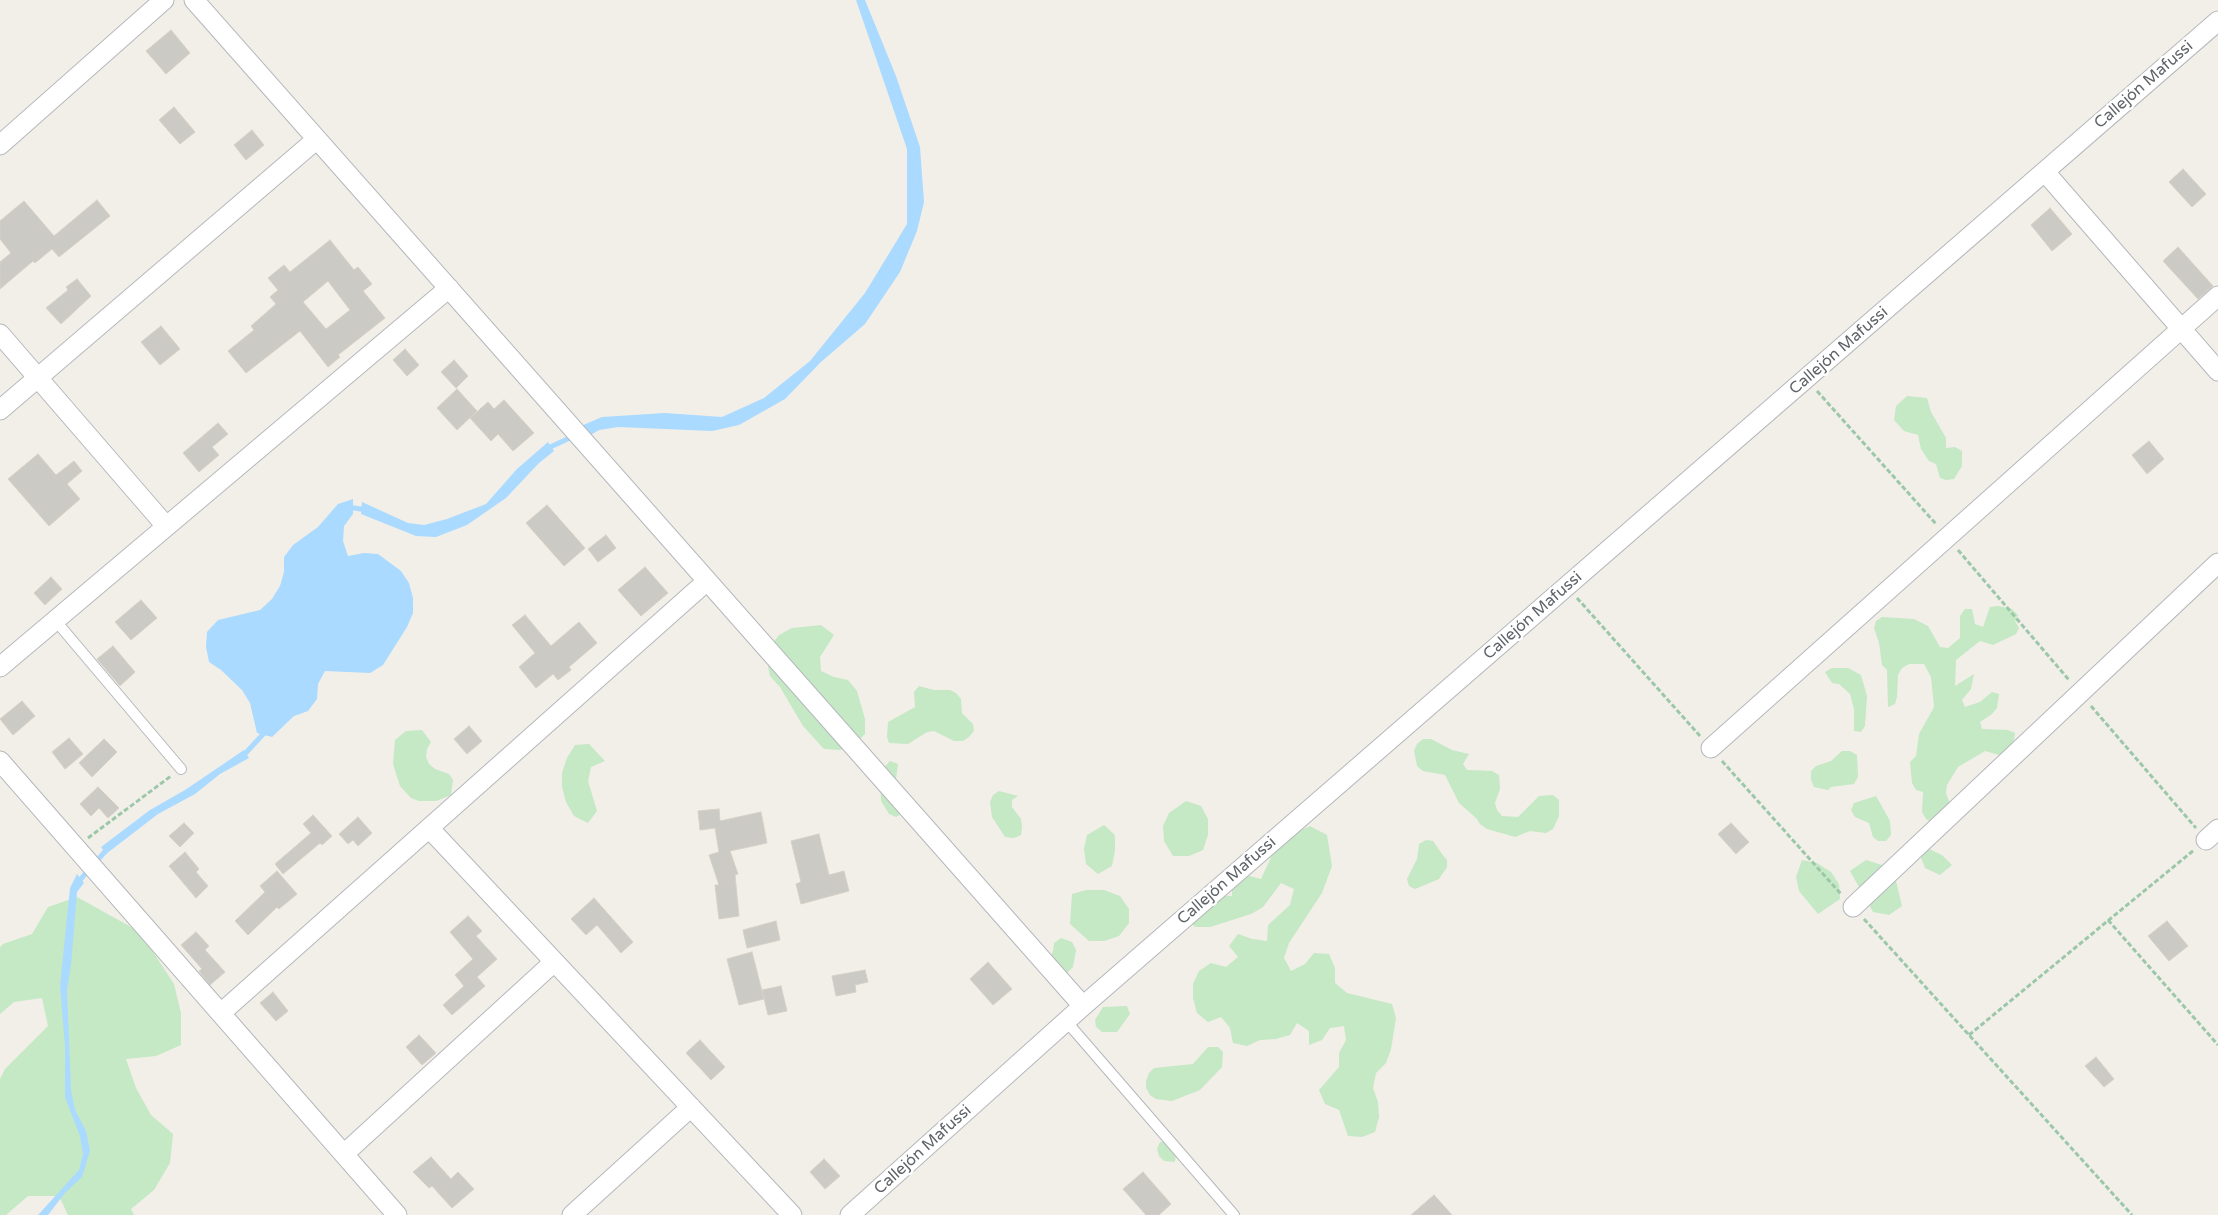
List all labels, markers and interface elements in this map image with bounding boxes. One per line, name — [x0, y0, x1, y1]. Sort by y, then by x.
street label: Callejón Mafussi — [2091, 37, 2197, 133]
street label: Callejón Mafussi — [1786, 303, 1892, 399]
street label: Callejón Mafussi — [1480, 568, 1586, 664]
street label: Callejón Mafussi — [1174, 833, 1280, 929]
street label: Callejón Mafussi — [870, 1101, 976, 1199]

